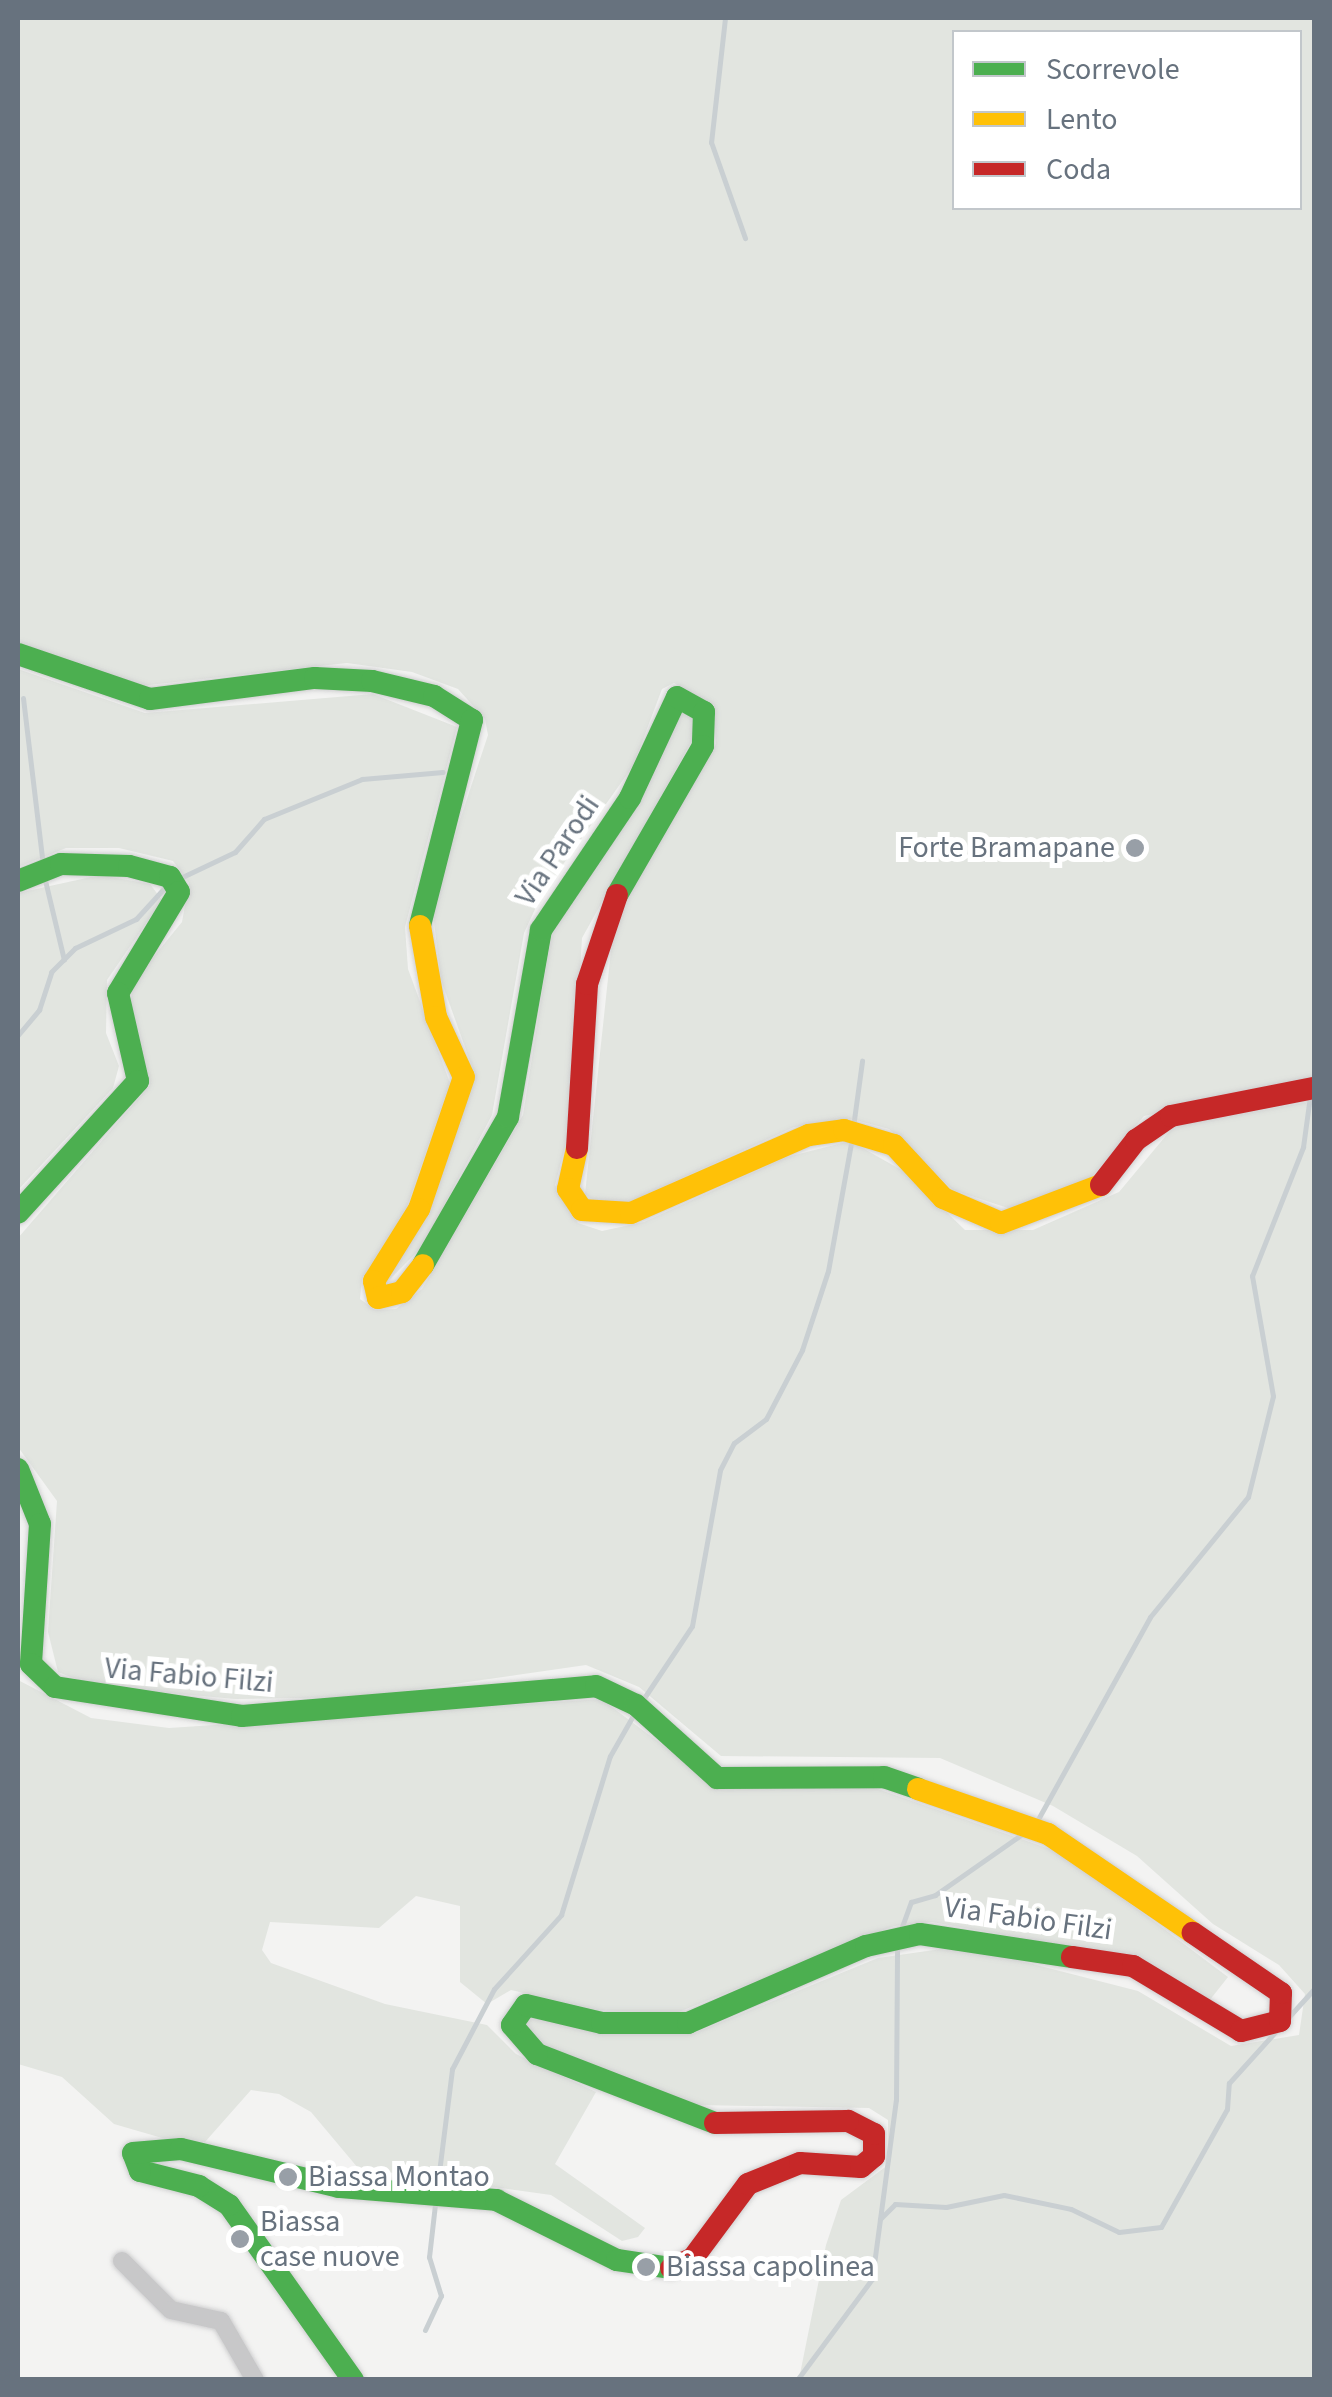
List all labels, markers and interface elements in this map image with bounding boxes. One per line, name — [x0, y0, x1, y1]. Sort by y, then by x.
legend — [952, 30, 1302, 210]
text: Scorrevole — [1046, 48, 1180, 91]
text: Lento — [1046, 98, 1118, 141]
text: Coda — [1046, 148, 1111, 191]
street label: Via Parodi — [508, 789, 608, 913]
place label: Forte Bramapane — [898, 830, 1115, 866]
marker: Forte Bramapane — [1124, 837, 1146, 859]
street label: Via Fabio Filzi — [103, 1651, 275, 1701]
street label: Via Fabio Filzi — [942, 1889, 1114, 1949]
place label: Biassa Montao — [308, 2159, 490, 2195]
marker: Biassa Montao — [277, 2166, 299, 2188]
place label: Biassa case nuove — [260, 2204, 400, 2274]
marker: Biassa case nuove — [229, 2228, 251, 2250]
place label: Biassa capolinea — [666, 2249, 875, 2285]
marker: Biassa capolinea — [635, 2256, 657, 2278]

